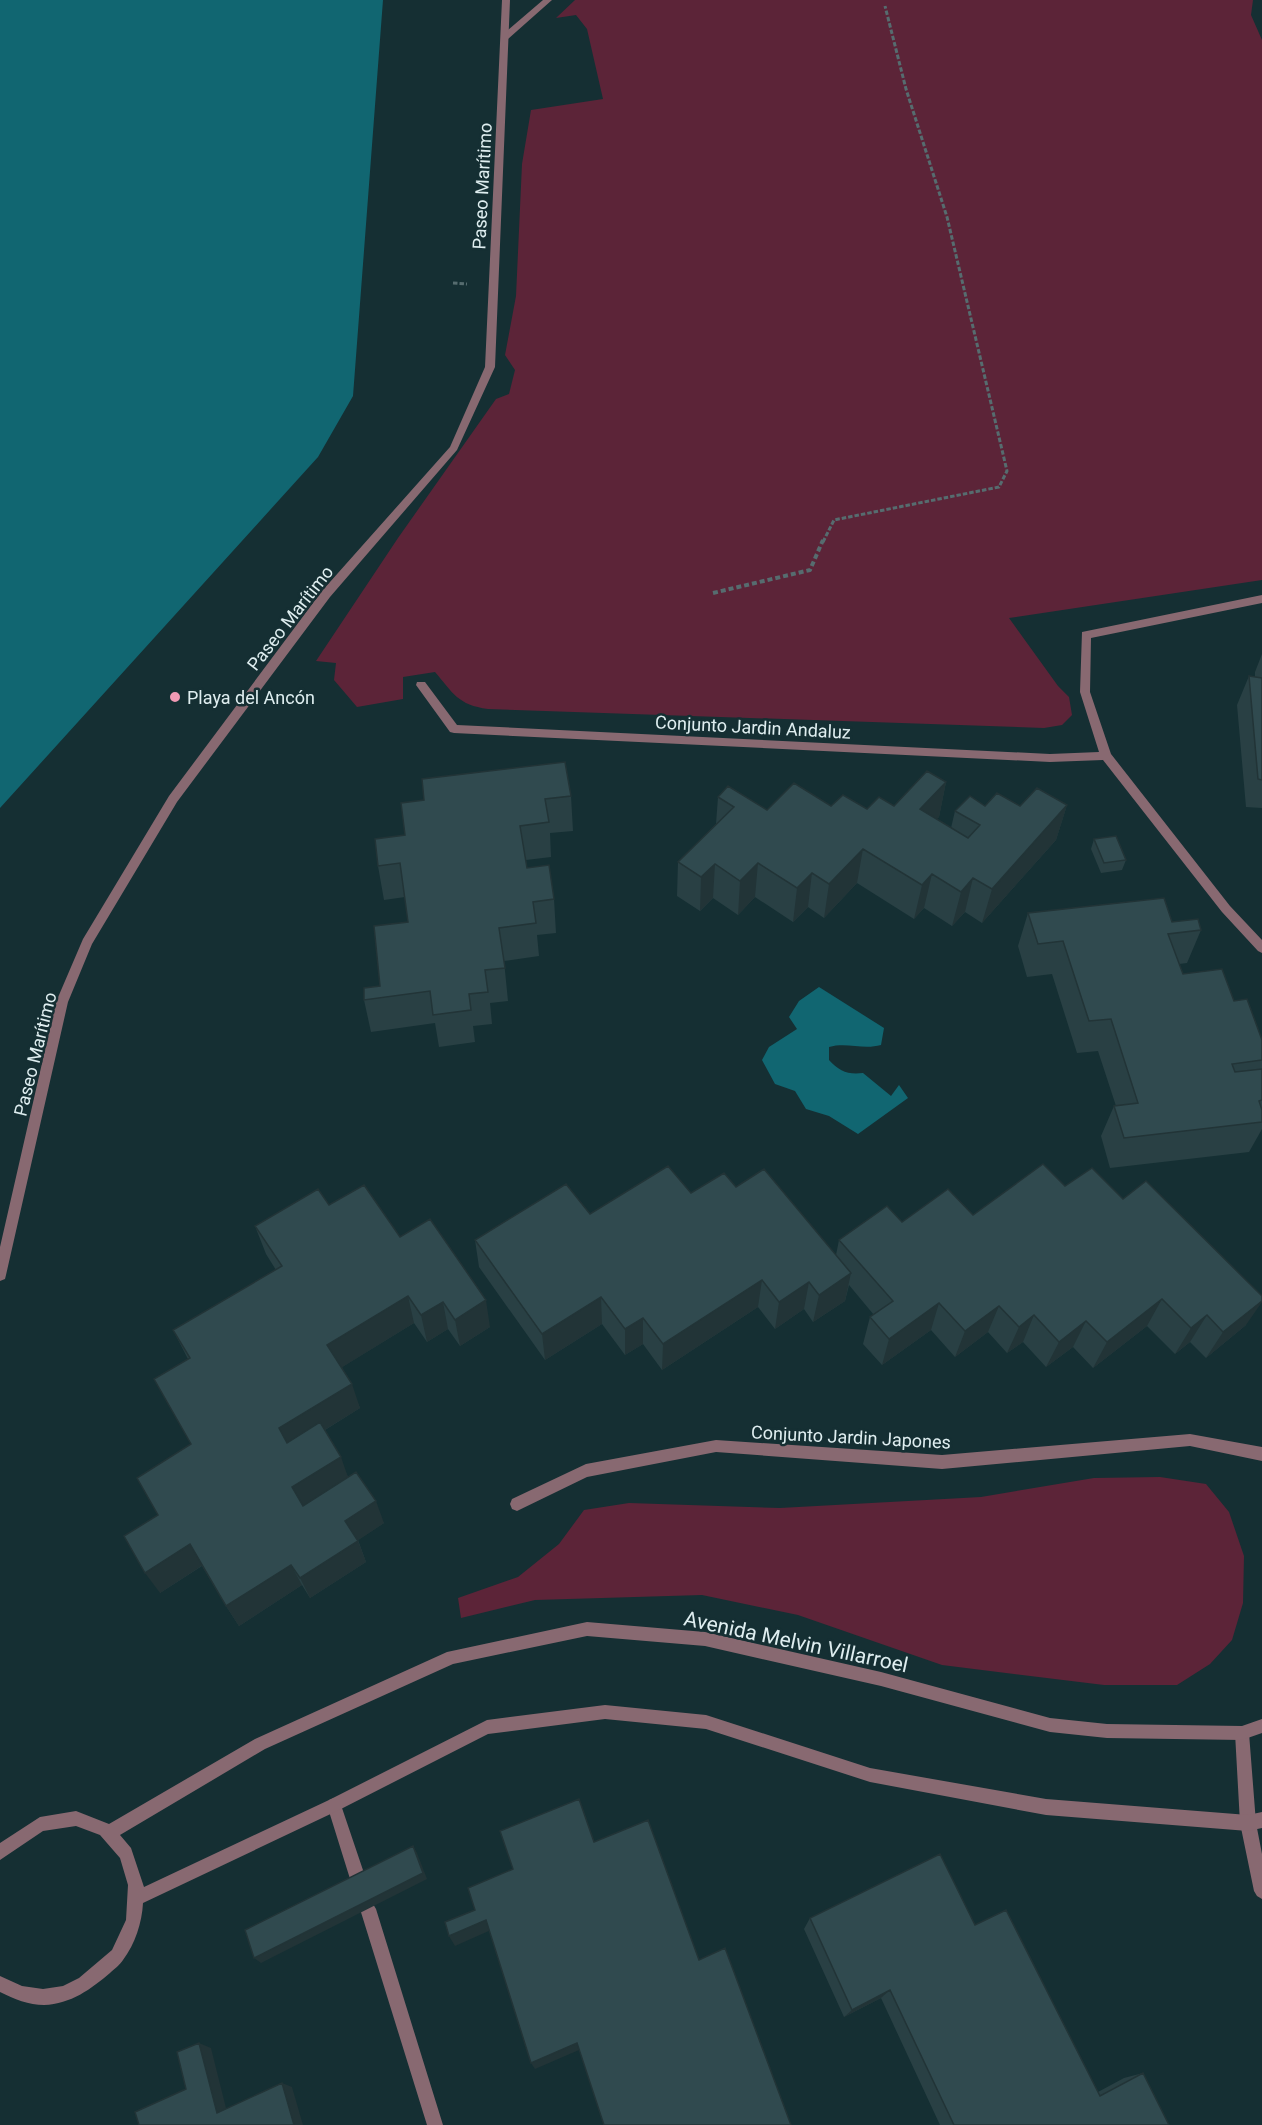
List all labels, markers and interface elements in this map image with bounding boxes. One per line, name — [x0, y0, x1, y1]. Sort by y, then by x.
street label: Paseo Marítimo — [468, 122, 496, 250]
street label: Paseo Marítimo — [243, 561, 337, 675]
place label: Playa del Ancón — [187, 687, 315, 708]
marker: Playa del Ancón — [168, 690, 182, 704]
street label: Conjunto Jardin Andaluz — [655, 711, 851, 743]
street label: Paseo Marítimo — [9, 990, 61, 1118]
street label: Conjunto Jardin Japones — [751, 1421, 951, 1453]
street label: Avenida Melvin Villarroel — [682, 1607, 910, 1677]

